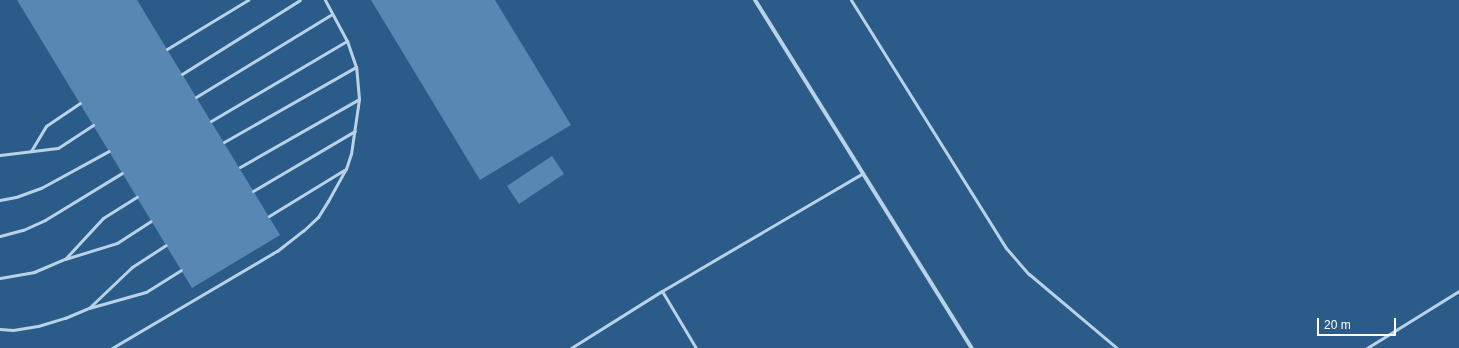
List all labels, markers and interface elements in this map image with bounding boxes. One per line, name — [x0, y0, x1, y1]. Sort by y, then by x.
scale bar — [1319, 310, 1398, 336]
text: 20 m — [1324, 318, 1351, 332]

